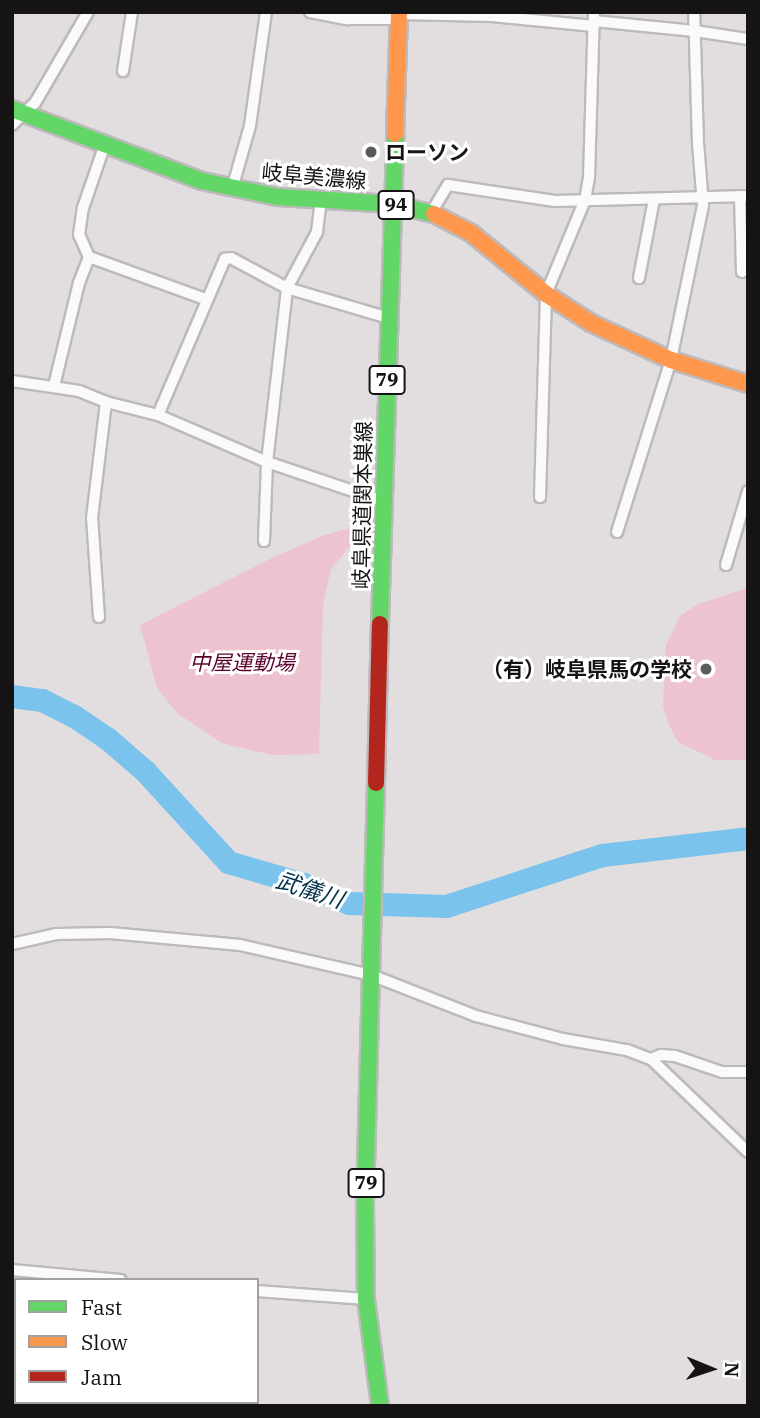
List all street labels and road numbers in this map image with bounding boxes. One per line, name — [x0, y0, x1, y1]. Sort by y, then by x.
street label: 岐阜美濃線 — [261, 159, 367, 193]
road number: 94 — [377, 190, 415, 220]
road number: 79 — [368, 364, 406, 396]
street label: 岐阜県道関本巣線 — [348, 421, 376, 589]
road number: 79 — [347, 1168, 385, 1198]

